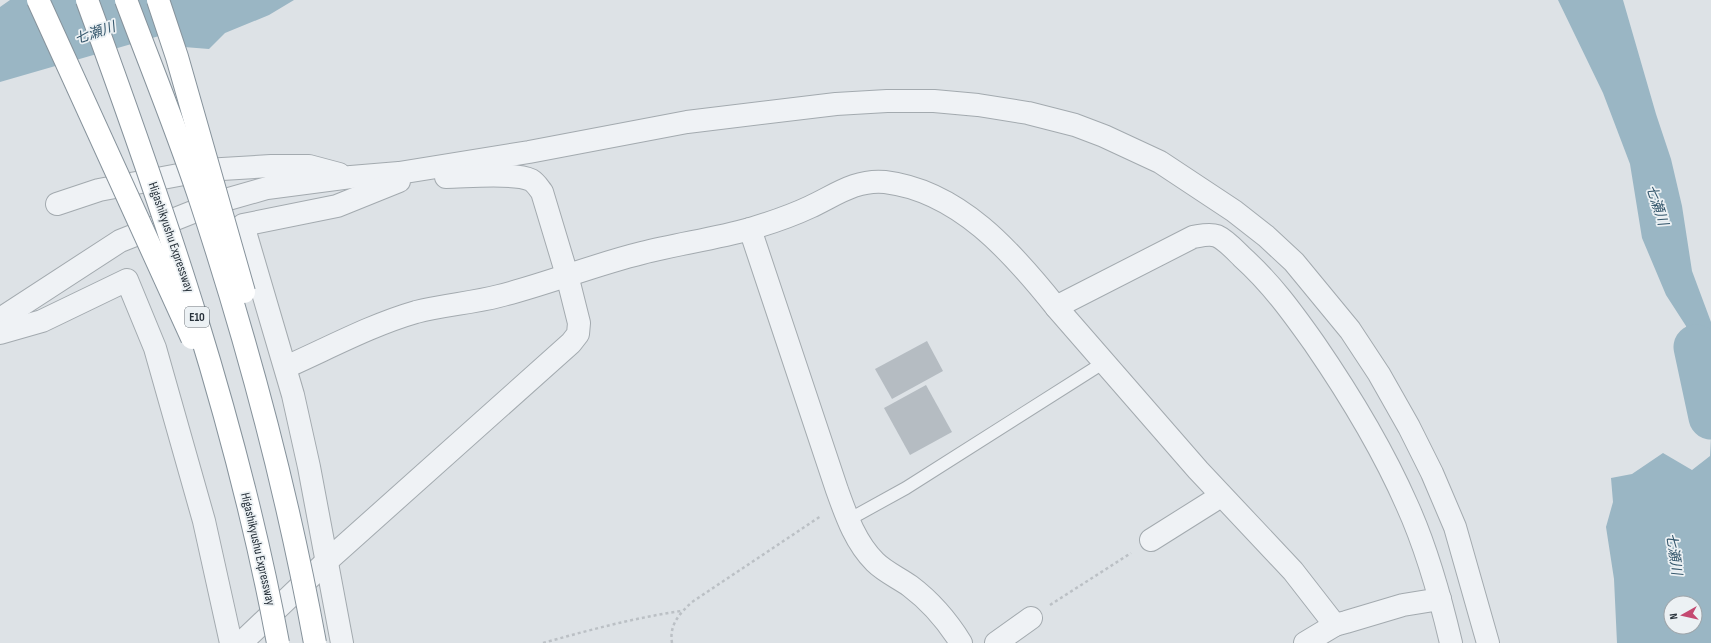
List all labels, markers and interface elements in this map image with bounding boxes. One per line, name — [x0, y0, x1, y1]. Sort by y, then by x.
water label: 七瀬川 — [72, 17, 120, 48]
street label: Higashikyushu Expressway — [145, 180, 197, 294]
water label: 七瀬川 — [1642, 182, 1672, 230]
road number: E10 — [185, 307, 209, 327]
street label: Higashikyushu Expressway — [237, 491, 279, 607]
water label: 七瀬川 — [1663, 532, 1686, 578]
north arrow — [1663, 595, 1703, 635]
text: N — [1667, 612, 1680, 620]

